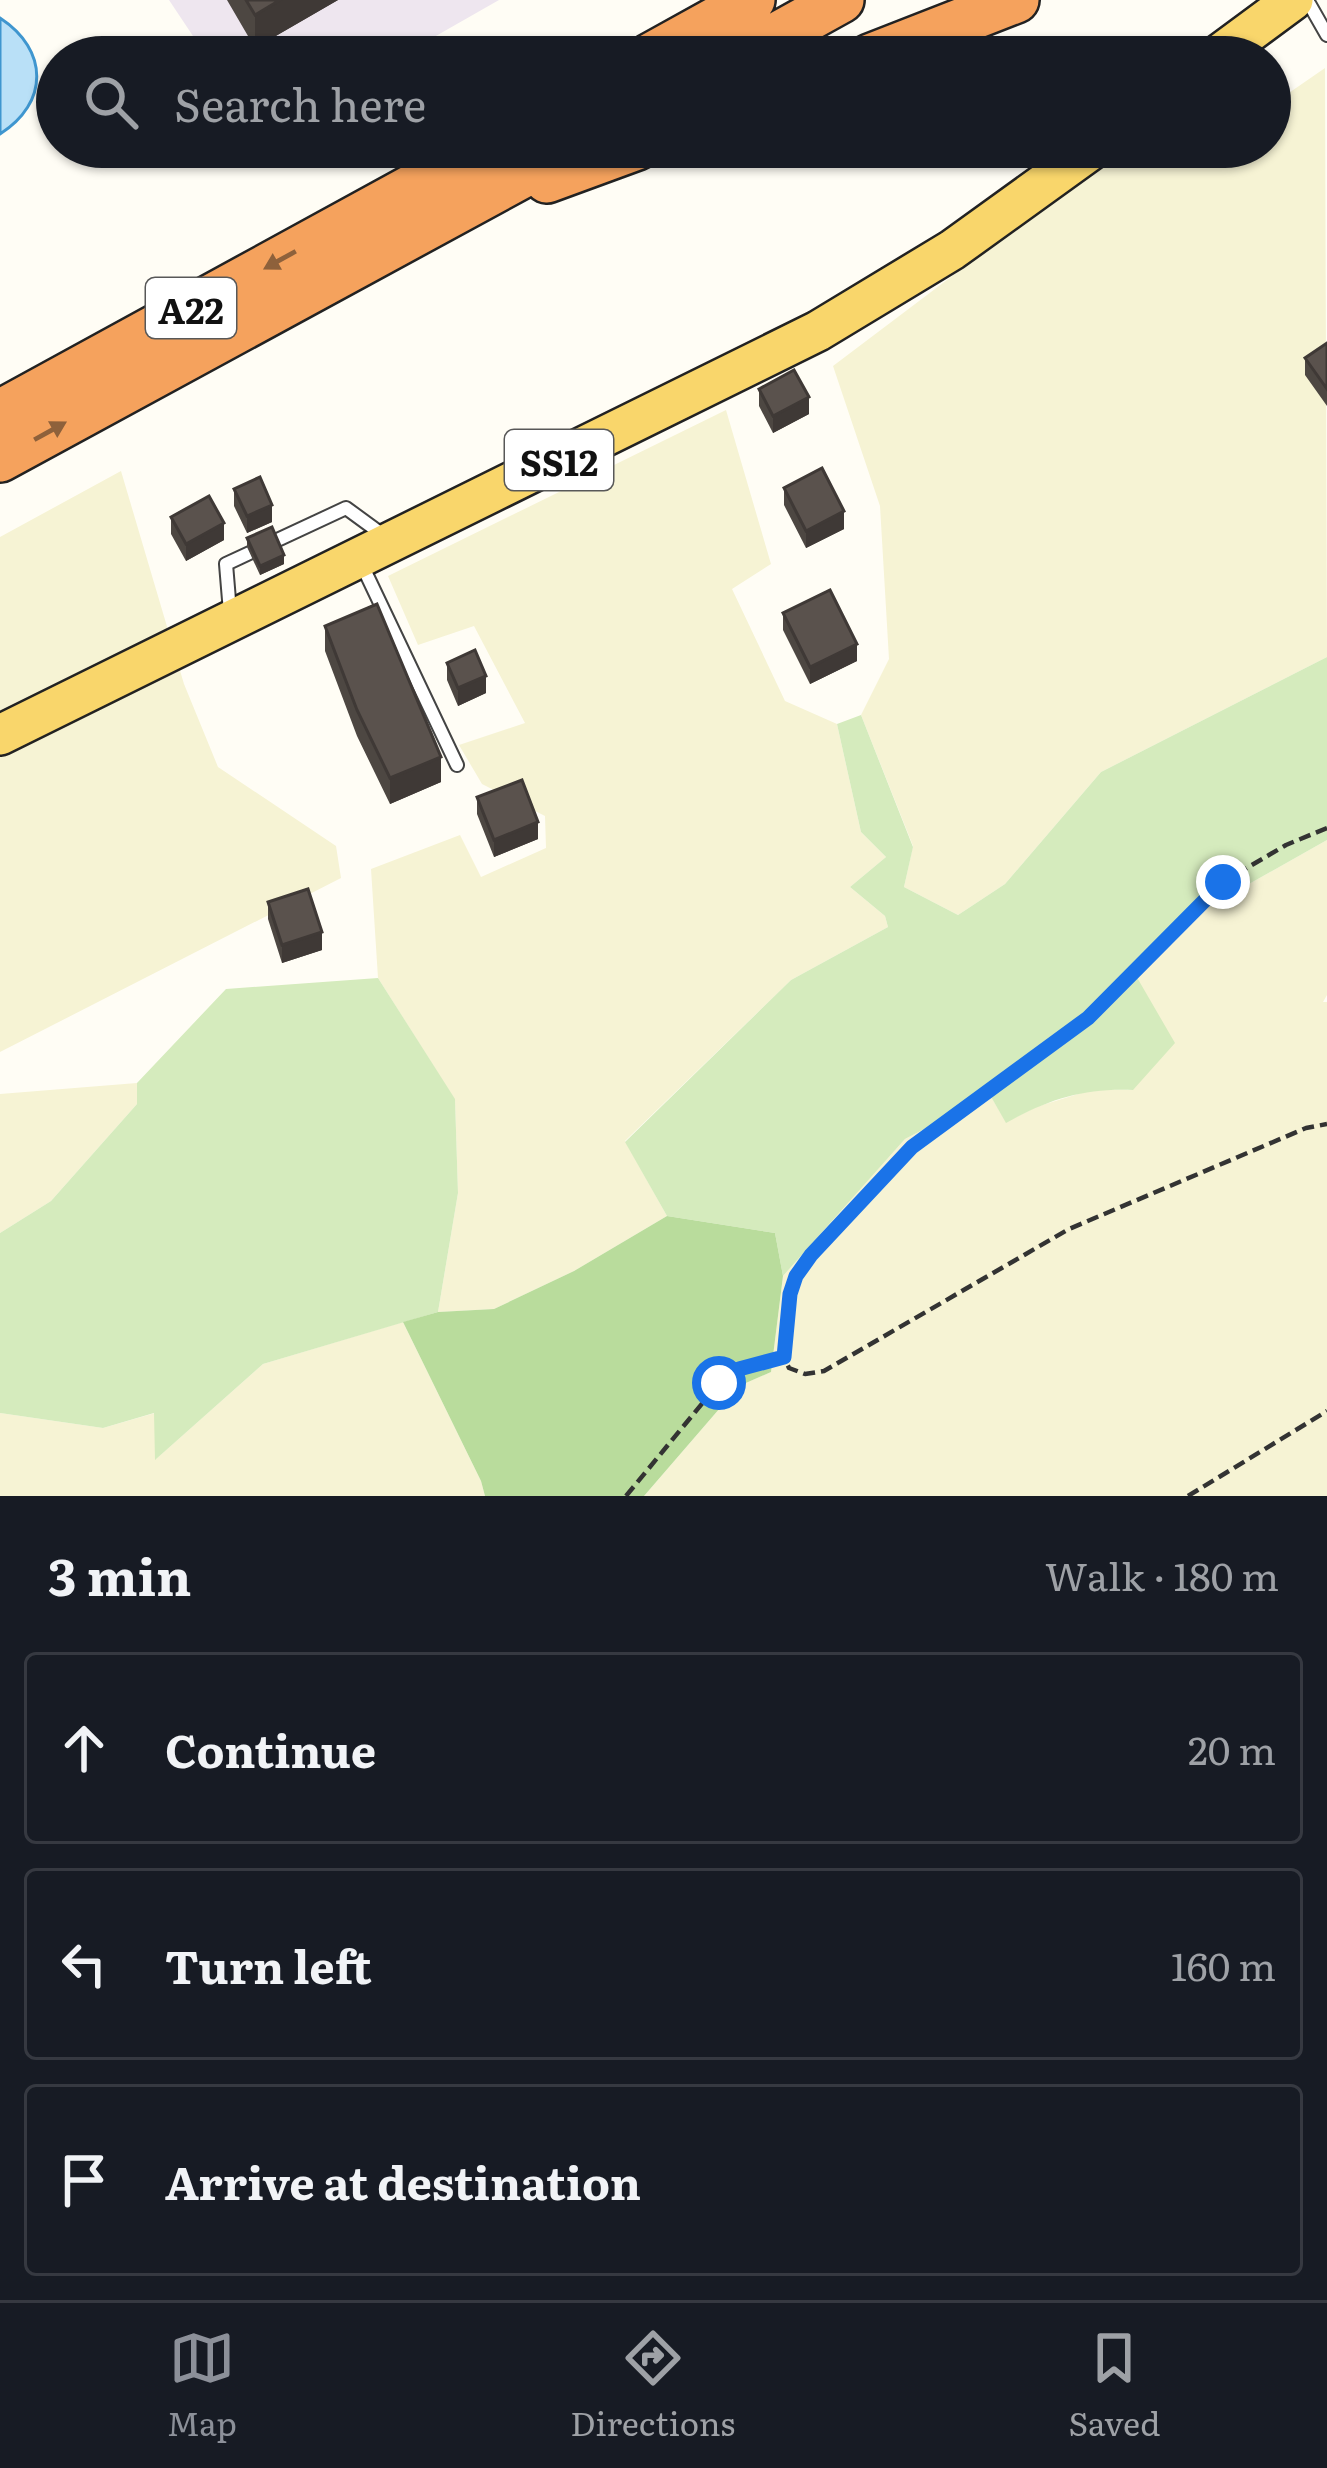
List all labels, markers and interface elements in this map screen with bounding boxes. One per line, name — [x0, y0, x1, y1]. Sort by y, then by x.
search box — [36, 36, 1291, 168]
icon: search — [78, 69, 144, 135]
text: Search here — [174, 69, 426, 136]
one-way arrow — [263, 249, 298, 270]
road number: A22 — [146, 278, 236, 338]
one-way arrow — [33, 421, 68, 442]
road number: SS12 — [505, 430, 613, 490]
route end — [1196, 855, 1250, 909]
route start — [692, 1356, 746, 1410]
text: 3 min — [48, 1536, 192, 1612]
text: Walk · 180 m — [1045, 1545, 1279, 1603]
icon: ahead — [51, 1715, 117, 1781]
text: Continue — [165, 1715, 376, 1782]
text: 20 m — [1188, 1719, 1276, 1777]
icon: left — [51, 1931, 117, 1997]
text: Turn left — [165, 1931, 372, 1998]
text: 160 m — [1171, 1935, 1276, 1993]
icon: arrive — [51, 2147, 117, 2213]
text: Arrive at destination — [165, 2147, 641, 2214]
tab: Map — [167, 2325, 237, 2446]
tab: Directions — [570, 2325, 735, 2446]
tab: Saved — [1068, 2325, 1160, 2446]

